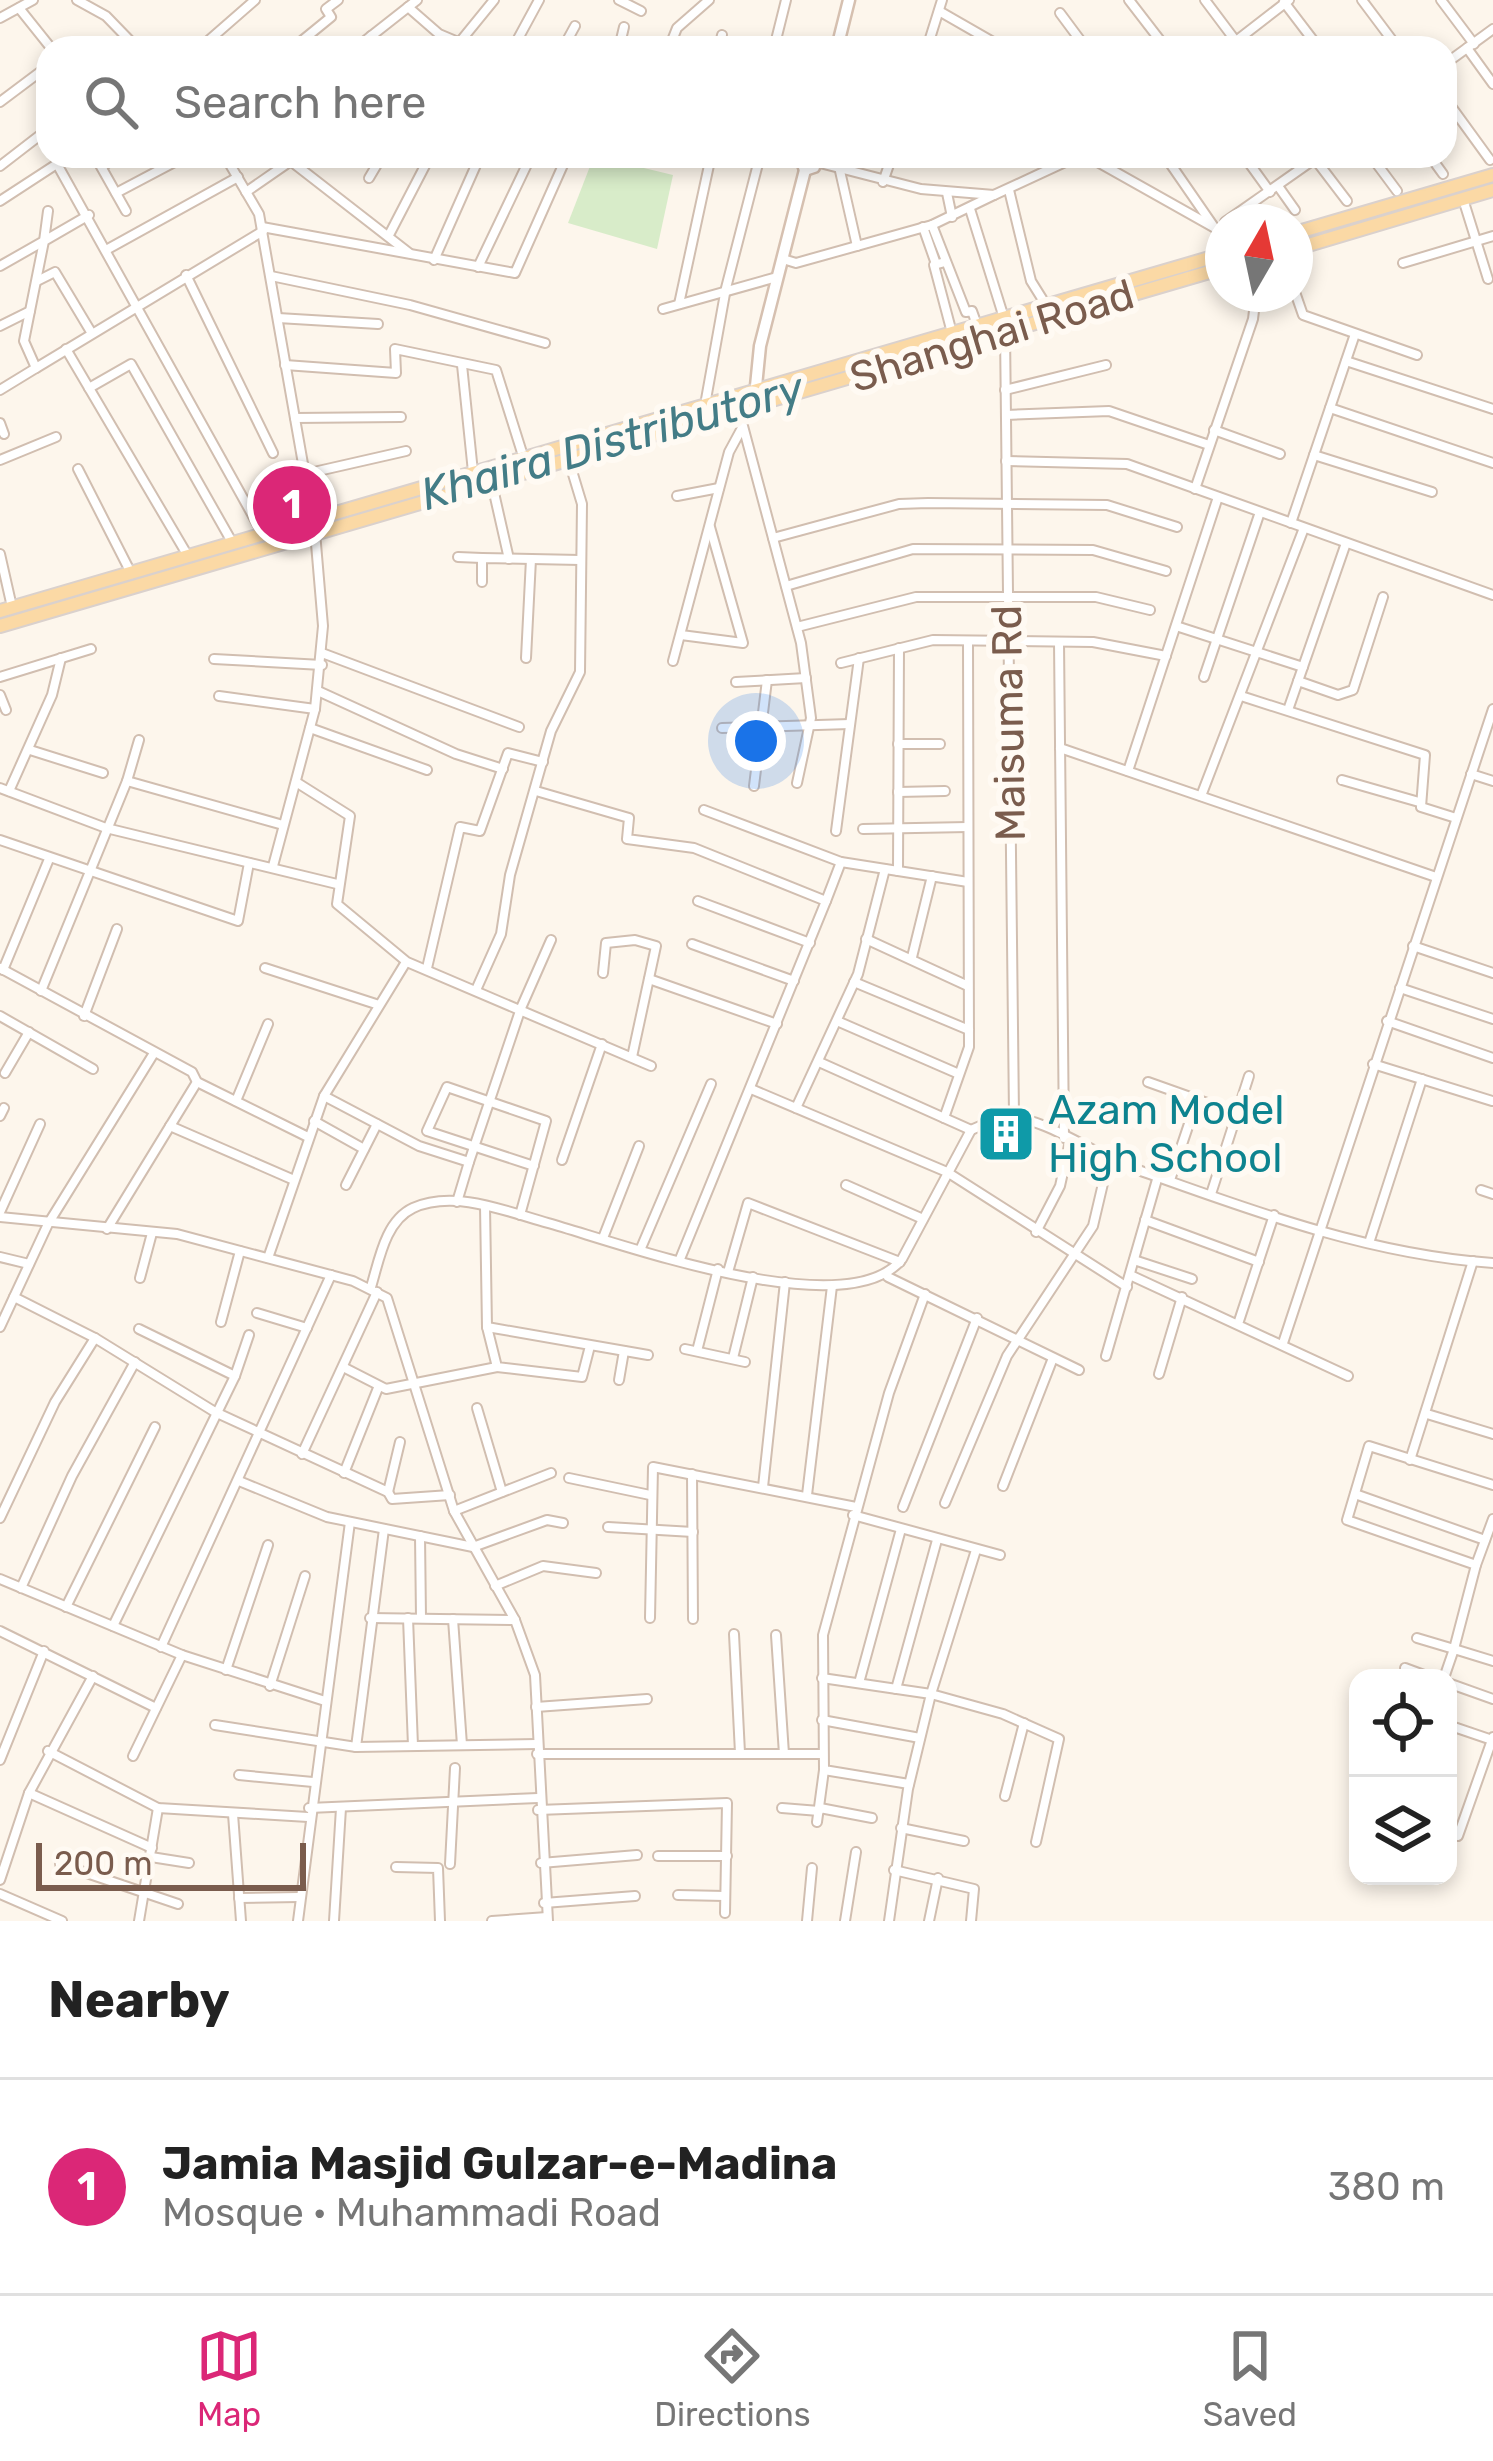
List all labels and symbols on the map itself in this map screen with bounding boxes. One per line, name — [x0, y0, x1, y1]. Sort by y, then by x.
north arrow — [1205, 204, 1313, 312]
street label: Shanghai Road — [844, 269, 1140, 403]
water label: Khaira Distributory — [415, 361, 810, 521]
pin: 1 — [253, 460, 331, 550]
street label: Maisuma Rd — [982, 604, 1036, 842]
your location — [726, 711, 786, 771]
place label: Azam Model High School — [1048, 1085, 1285, 1183]
building icon: Azam Model High School — [975, 1103, 1037, 1165]
scale bar — [36, 1837, 306, 1890]

